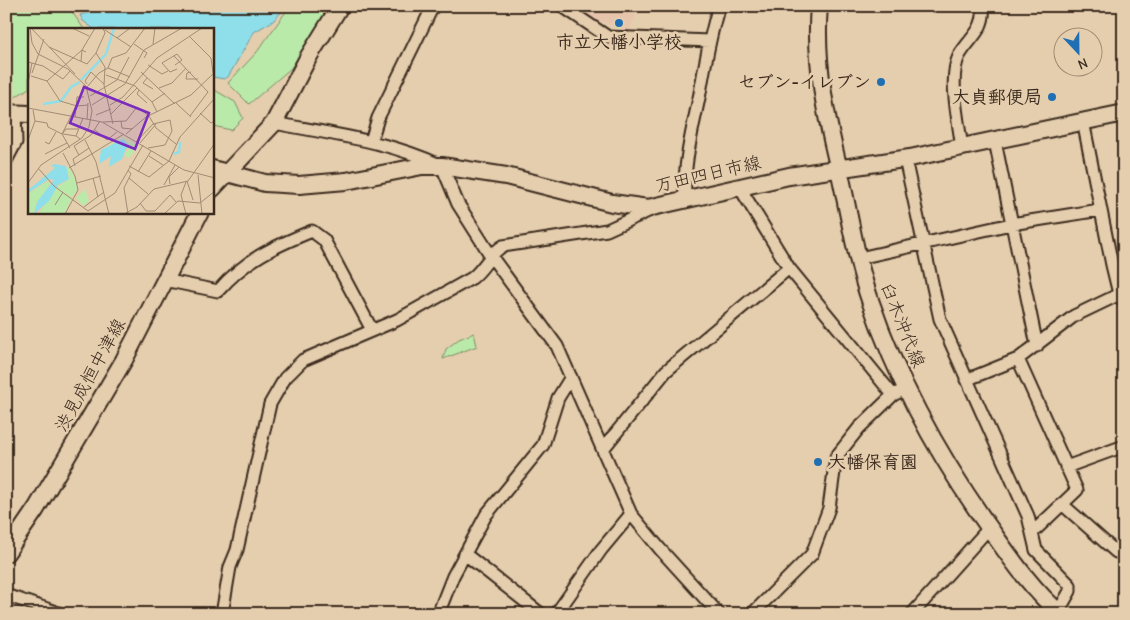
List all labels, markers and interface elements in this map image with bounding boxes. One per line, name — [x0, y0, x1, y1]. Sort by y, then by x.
marker: 市立大幡小学校 — [613, 17, 625, 29]
inset map — [28, 28, 214, 214]
north arrow — [1052, 28, 1102, 78]
place label: 市立大幡小学校 — [556, 32, 682, 53]
text: N — [1075, 54, 1090, 73]
place label: セブン-イレブン — [738, 72, 871, 93]
marker: セブン-イレブン — [875, 76, 887, 88]
place label: 大貞郵便局 — [952, 87, 1042, 108]
marker: 大貞郵便局 — [1046, 91, 1058, 103]
street label: 万田四日市線 — [653, 152, 763, 197]
street label: 臼木沖代線 — [876, 280, 929, 371]
street label: 渋見成恒中津線 — [51, 315, 130, 435]
place label: 大幡保育園 — [828, 452, 918, 473]
marker: 大幡保育園 — [812, 456, 824, 468]

